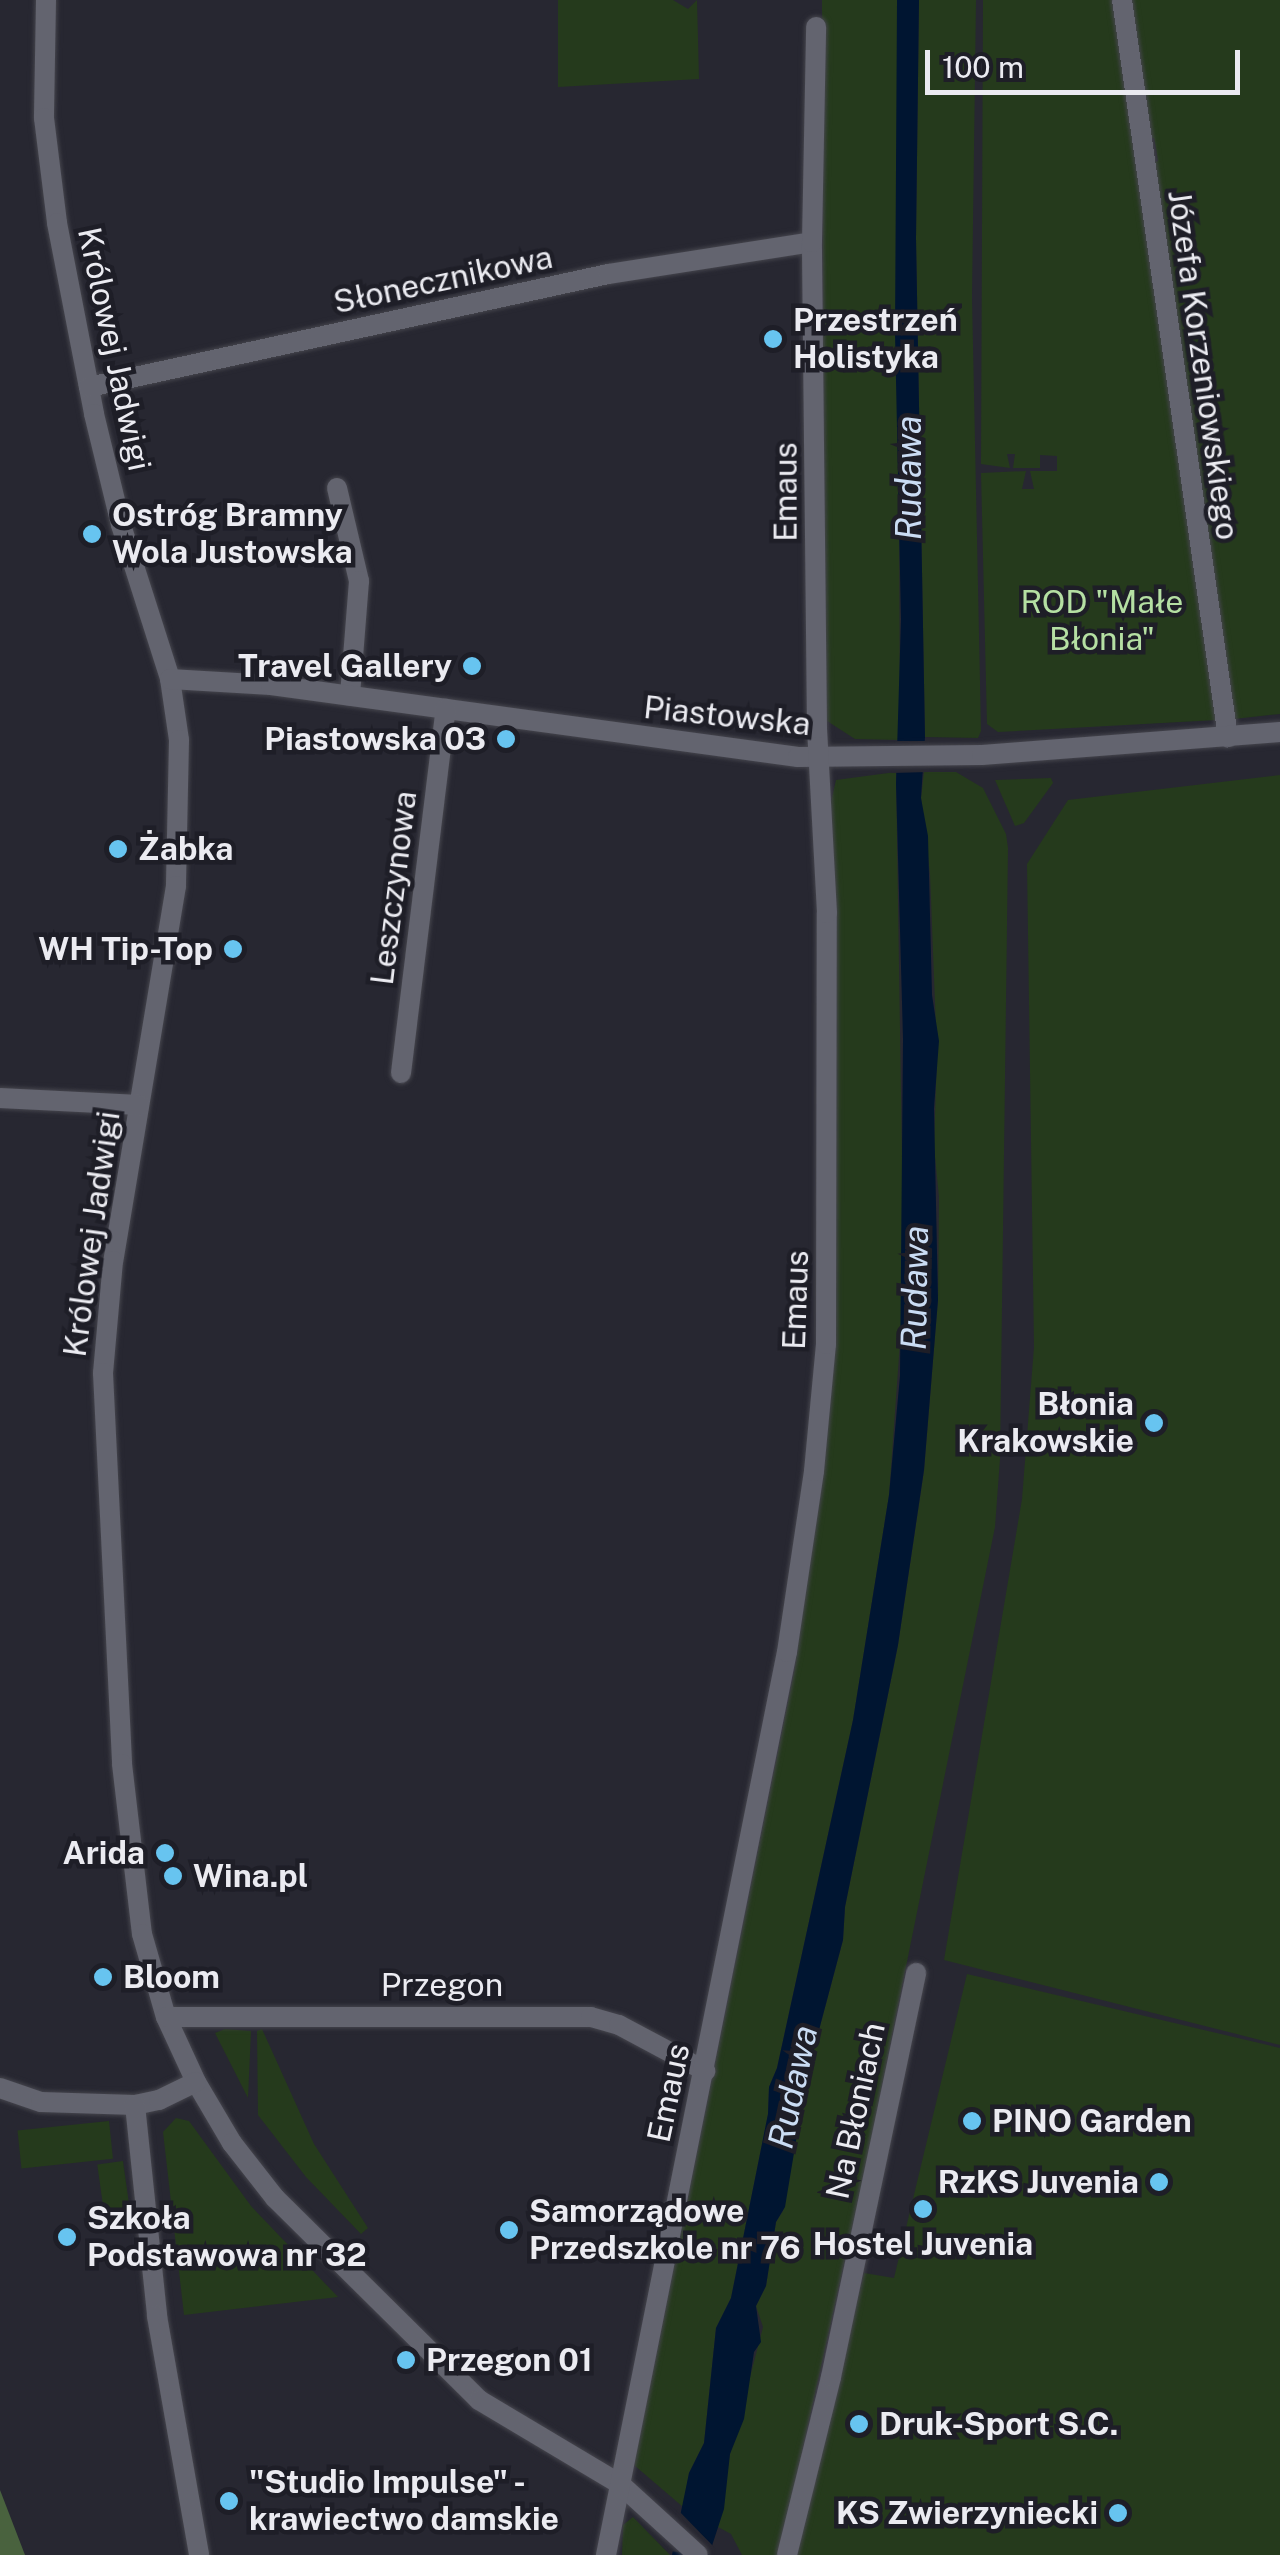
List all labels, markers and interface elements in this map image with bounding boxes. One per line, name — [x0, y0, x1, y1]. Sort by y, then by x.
scale bar — [930, 30, 1245, 92]
text: 100 m — [942, 49, 1024, 85]
street label: Józefa Korzeniowskiego — [1159, 188, 1247, 542]
street label: Królowej Jadwigi — [69, 224, 159, 474]
street label: Słonecznikowa — [330, 238, 556, 322]
place label: Przestrzeń Holistyka — [793, 302, 958, 377]
marker: Przestrzeń Holistyka — [762, 328, 784, 350]
water label: Rudawa — [888, 416, 930, 540]
street label: Emaus — [767, 442, 805, 542]
place label: Ostróg Bramny Wola Justowska — [112, 497, 353, 572]
marker: Ostróg Bramny Wola Justowska — [81, 523, 103, 545]
park label: ROD "Małe Błonia" — [1021, 584, 1183, 659]
place label: Travel Gallery — [238, 647, 452, 685]
marker: Travel Gallery — [461, 655, 483, 677]
street label: Piastowska — [642, 688, 812, 744]
place label: Piastowska 03 — [264, 720, 486, 758]
marker: Piastowska 03 — [495, 728, 517, 750]
street label: Leszczynowa — [363, 789, 425, 987]
place label: Żabka — [138, 830, 233, 868]
marker: Żabka — [107, 838, 129, 860]
place label: WH Tip-Top — [38, 930, 213, 968]
marker: WH Tip-Top — [222, 938, 244, 960]
street label: Królowej Jadwigi — [56, 1109, 128, 1359]
water label: Rudawa — [893, 1225, 937, 1351]
street label: Emaus — [775, 1250, 817, 1350]
place label: Błonia Krakowskie — [957, 1386, 1134, 1461]
marker: Błonia Krakowskie — [1143, 1412, 1165, 1434]
place label: Arida — [62, 1834, 145, 1872]
marker: Arida — [154, 1842, 176, 1864]
place label: Wina.pl — [193, 1857, 308, 1895]
marker: Wina.pl — [162, 1865, 184, 1887]
place label: Bloom — [123, 1958, 220, 1996]
marker: Bloom — [92, 1966, 114, 1988]
street label: Przegon — [381, 1966, 503, 2004]
street label: Na Błoniach — [819, 2019, 893, 2203]
water label: Rudawa — [760, 2022, 826, 2152]
street label: Emaus — [640, 2040, 698, 2146]
place label: PINO Garden — [992, 2102, 1192, 2140]
marker: PINO Garden — [961, 2110, 983, 2132]
place label: RzKS Juvenia — [938, 2163, 1139, 2201]
marker: RzKS Juvenia — [1148, 2171, 1170, 2193]
place label: Samorządowe Przedszkole nr 76 — [529, 2193, 801, 2268]
marker: Hostel Juvenia — [912, 2198, 934, 2220]
place label: Szkoła Podstawowa nr 32 — [87, 2200, 366, 2275]
marker: Samorządowe Przedszkole nr 76 — [498, 2219, 520, 2241]
place label: Hostel Juvenia — [813, 2225, 1033, 2263]
marker: Szkoła Podstawowa nr 32 — [56, 2226, 78, 2248]
place label: Przegon 01 — [426, 2341, 593, 2379]
marker: Przegon 01 — [395, 2349, 417, 2371]
place label: Druk-Sport S.C. — [879, 2405, 1118, 2443]
marker: Druk-Sport S.C. — [848, 2413, 870, 2435]
place label: "Studio Impulse" - krawiectwo damskie — [249, 2464, 559, 2539]
marker: "Studio Impulse" - krawiectwo damskie — [218, 2490, 240, 2512]
place label: KS Zwierzyniecki — [836, 2494, 1098, 2532]
marker: KS Zwierzyniecki — [1107, 2502, 1129, 2524]

